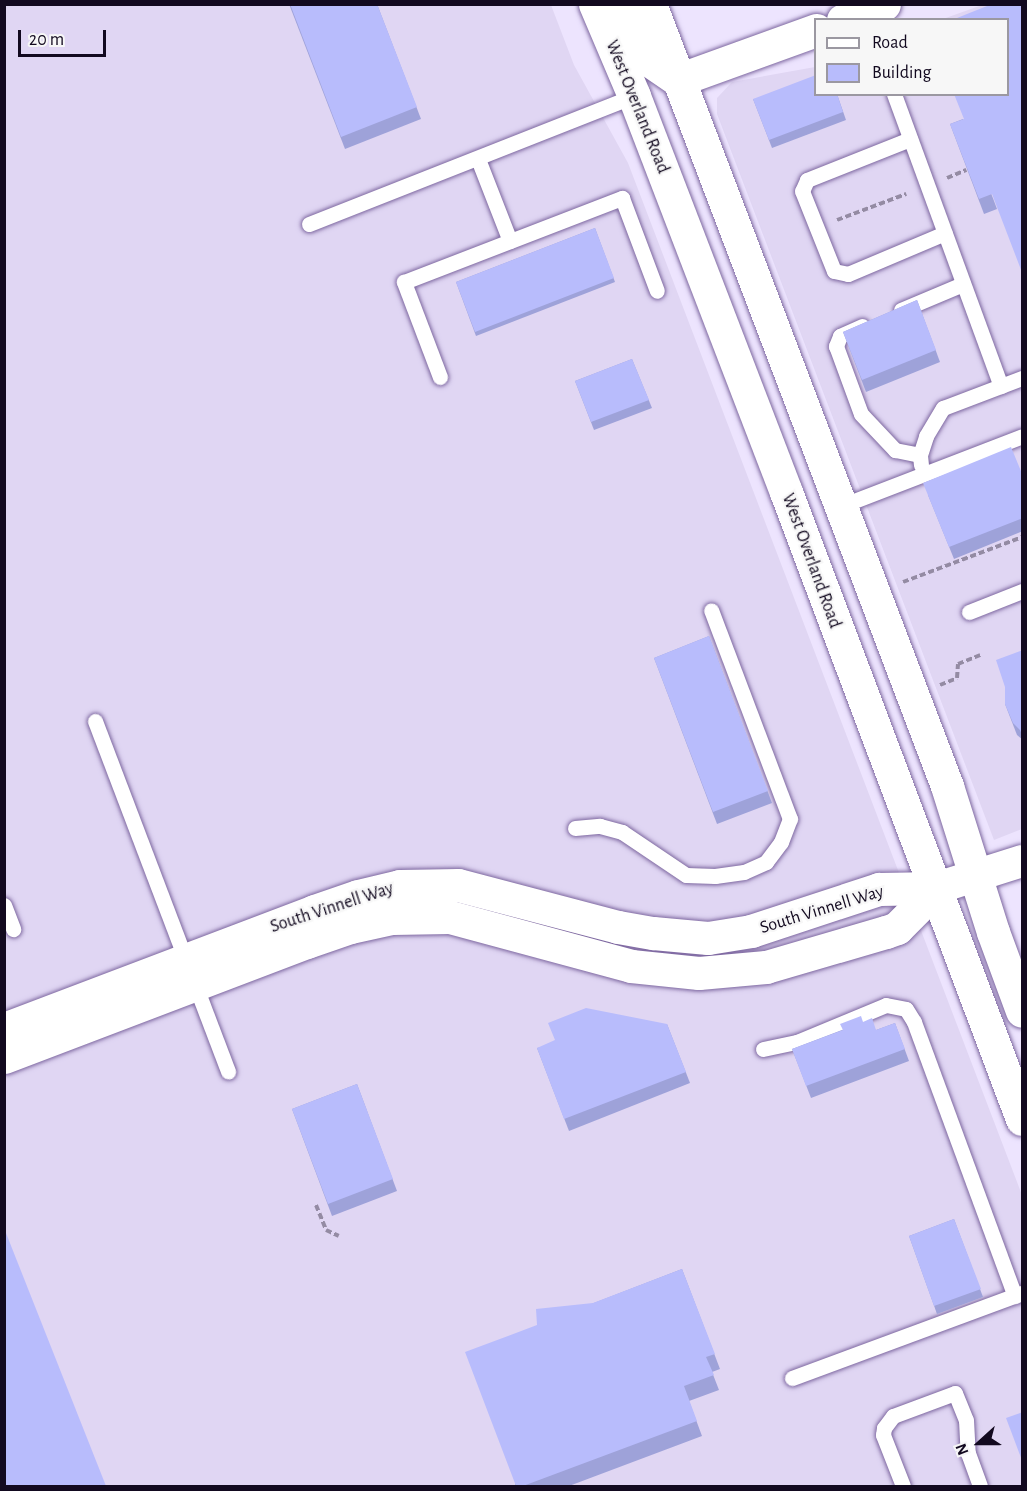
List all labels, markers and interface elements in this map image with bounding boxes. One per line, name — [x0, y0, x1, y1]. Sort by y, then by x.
scale bar — [21, 18, 110, 56]
legend — [814, 18, 1009, 96]
text: 20 m — [29, 31, 64, 49]
text: Road — [872, 34, 908, 52]
street label: West Overland Road — [600, 37, 674, 177]
text: Building — [872, 64, 931, 82]
street label: West Overland Road — [777, 491, 845, 631]
street label: South Vinnell Way — [268, 878, 396, 938]
street label: South Vinnell Way — [758, 881, 886, 939]
north arrow — [949, 1413, 1009, 1473]
text: N — [953, 1441, 972, 1458]

